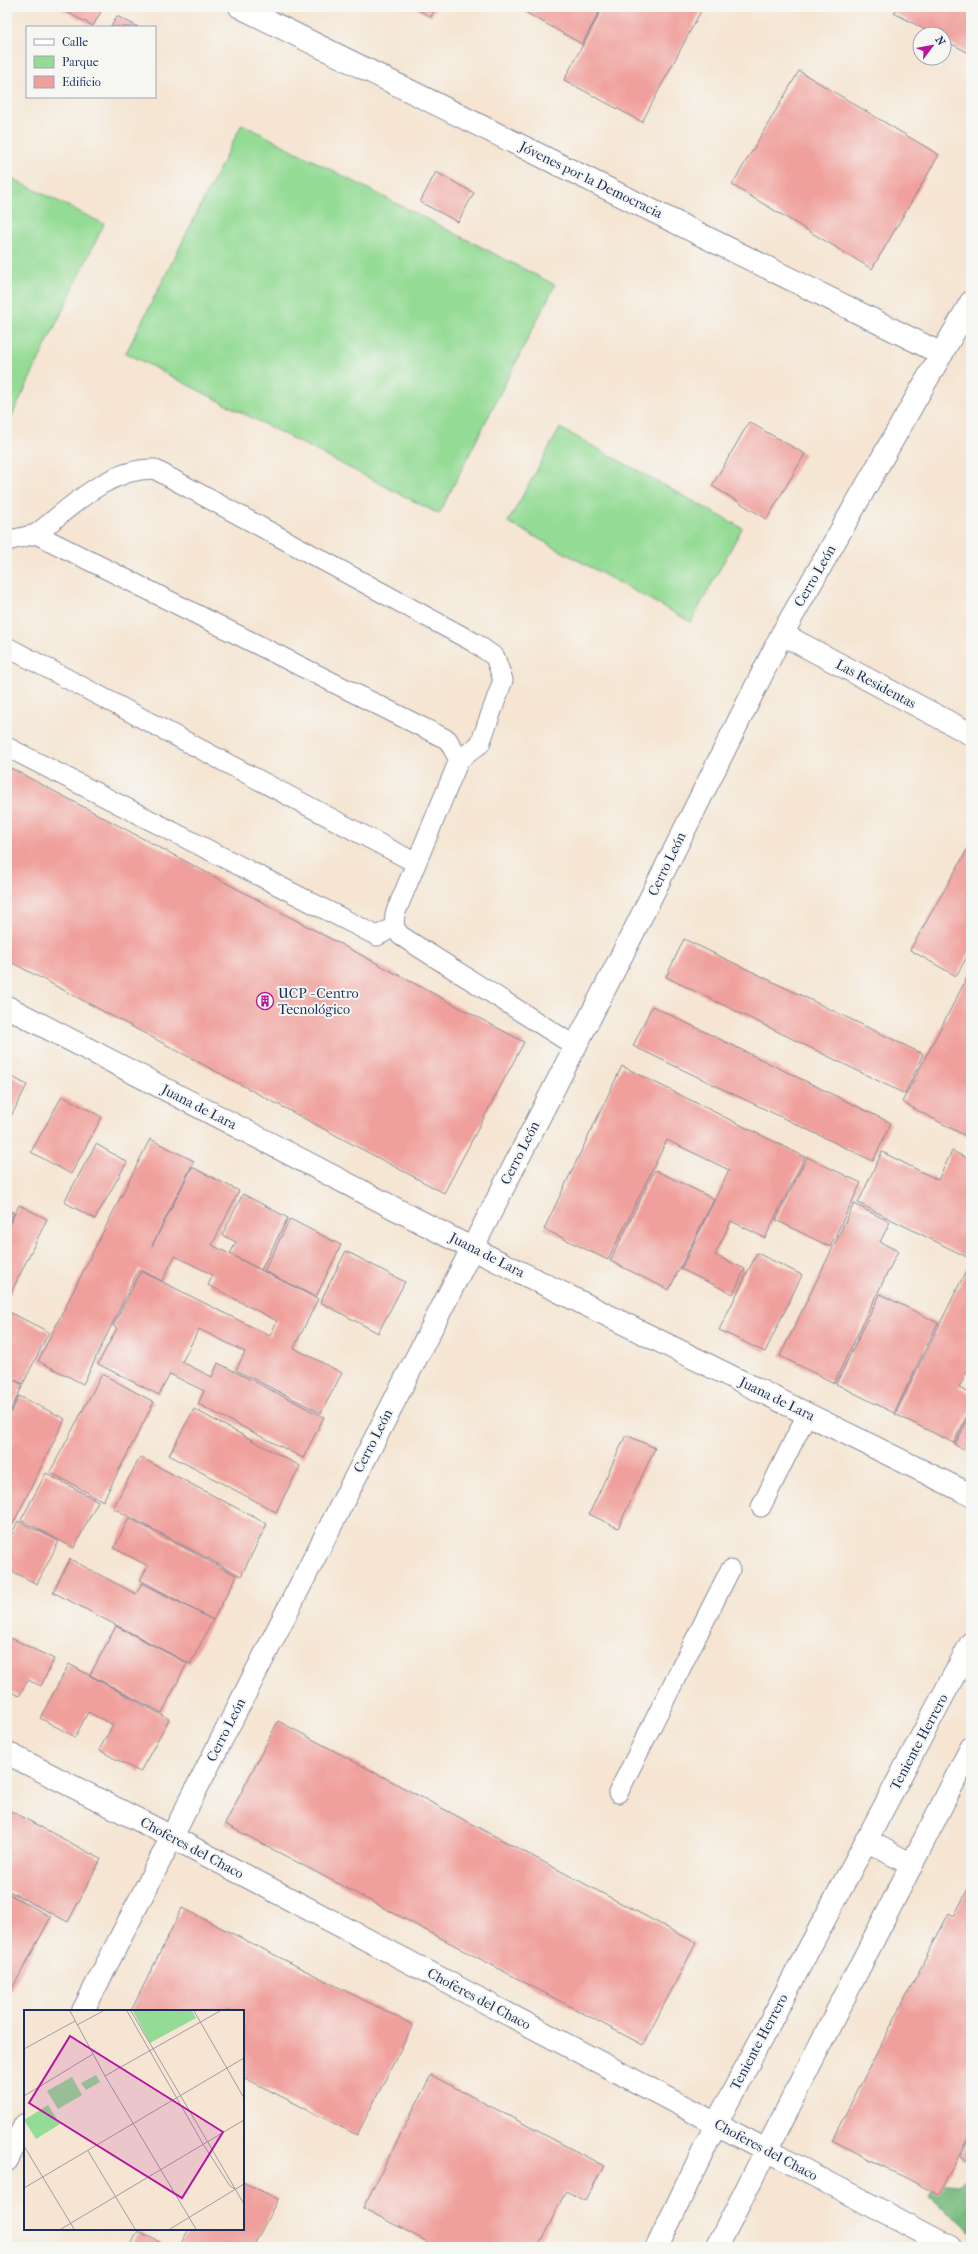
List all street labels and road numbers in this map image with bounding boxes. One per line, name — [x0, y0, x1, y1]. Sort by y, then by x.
street label: Jóvenes por la Democracia — [516, 137, 666, 222]
street label: Cerro León — [790, 542, 840, 610]
street label: Las Residentas — [833, 656, 919, 712]
street label: Cerro León — [644, 829, 690, 899]
street label: Juana de Lara — [158, 1080, 240, 1133]
street label: Cerro León — [497, 1118, 543, 1188]
street label: Juana de Lara — [446, 1228, 528, 1281]
street label: Juana de Lara — [736, 1373, 818, 1425]
street label: Cerro León — [350, 1406, 396, 1476]
street label: Teniente Herrero — [886, 1691, 952, 1793]
street label: Cerro León — [203, 1695, 249, 1765]
street label: Choferes del Chaco — [137, 1814, 247, 1882]
street label: Choferes del Chaco — [424, 1965, 534, 2033]
street label: Teniente Herrero — [726, 1991, 792, 2093]
street label: Choferes del Chaco — [711, 2116, 821, 2184]

